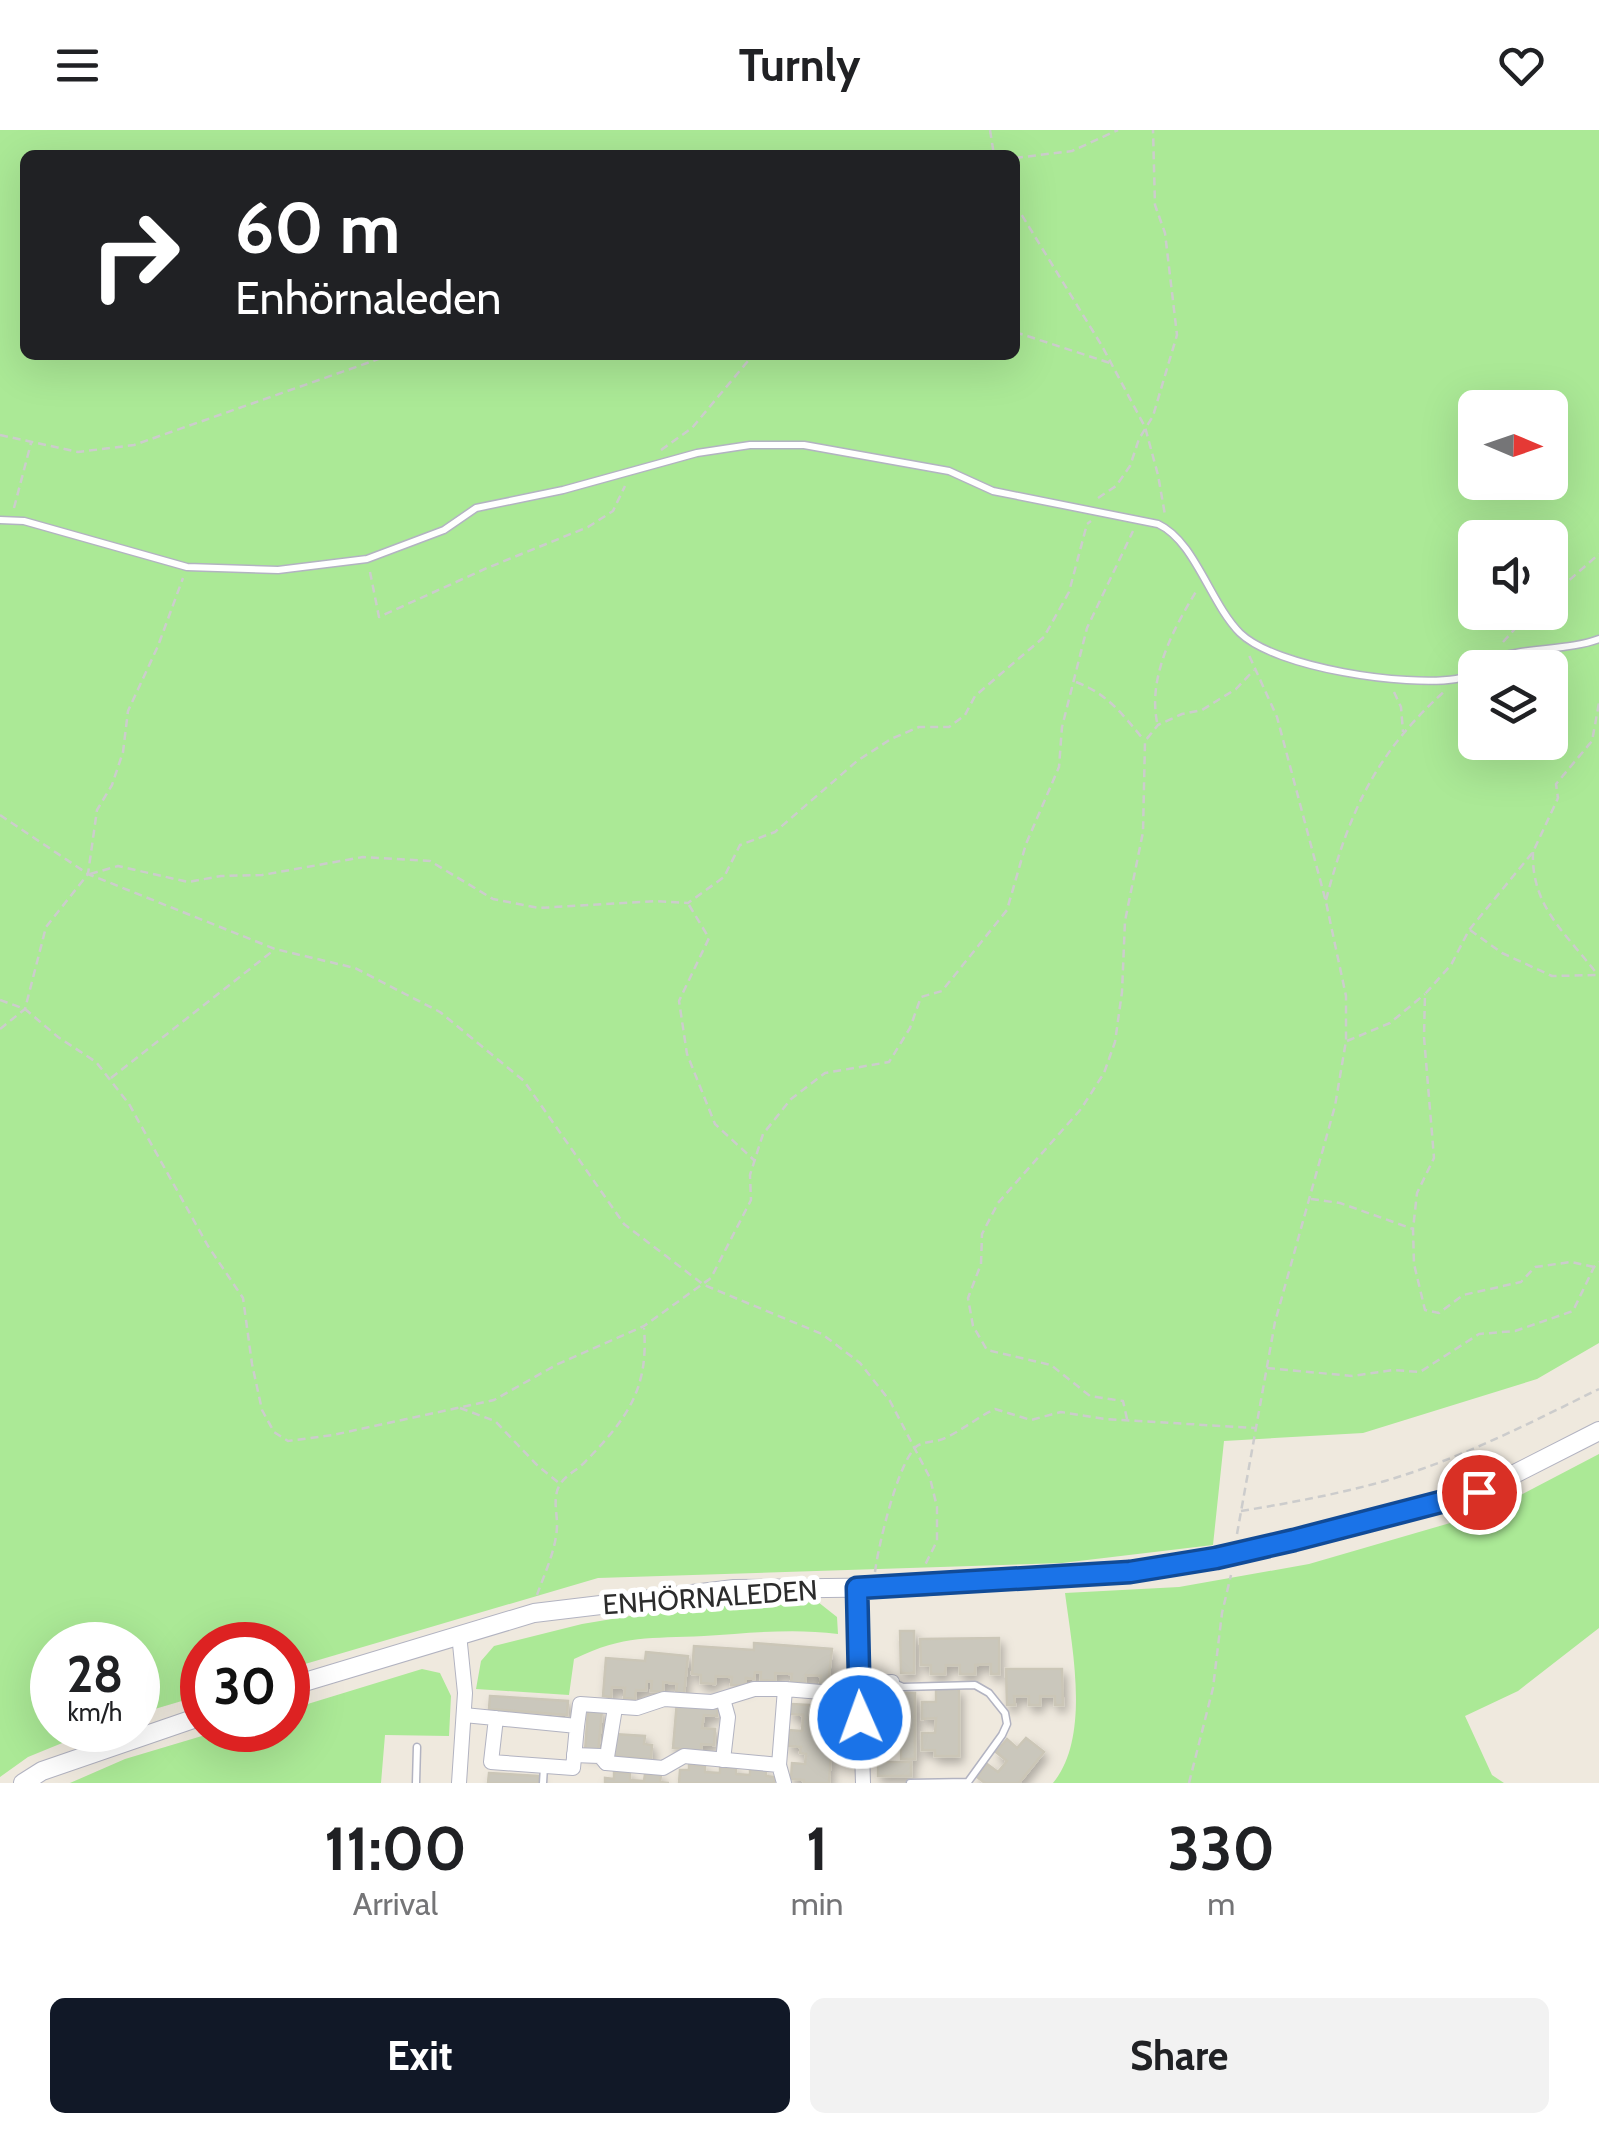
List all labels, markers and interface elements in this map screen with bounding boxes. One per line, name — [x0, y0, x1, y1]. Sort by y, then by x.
icon: menu — [50, 38, 105, 93]
text: Turnly — [739, 38, 860, 92]
icon: heart — [1494, 38, 1549, 93]
text: 60 m — [235, 185, 400, 271]
icon: right — [70, 190, 200, 320]
text: Enhörnaleden — [235, 271, 501, 325]
north arrow — [1458, 390, 1568, 500]
map controls — [1458, 390, 1568, 760]
button: sound — [1458, 520, 1568, 630]
button: layers — [1458, 650, 1568, 760]
pin — [1437, 1450, 1522, 1535]
icon: arrive — [1452, 1465, 1507, 1520]
street label: ENHÖRNALEDEN — [601, 1573, 819, 1621]
speed limit sign: 30 — [180, 1622, 310, 1752]
text: 28 — [67, 1644, 123, 1705]
position arrow — [808, 1666, 912, 1770]
text: km/h — [68, 1697, 122, 1727]
text: 11:00 — [324, 1812, 467, 1885]
text: 1 — [806, 1812, 828, 1885]
text: 330 — [1168, 1812, 1275, 1885]
text: Arrival — [353, 1884, 438, 1923]
text: min — [791, 1884, 844, 1923]
text: m — [1207, 1884, 1235, 1923]
button: Exit — [50, 1998, 790, 2113]
button: Share — [810, 1998, 1549, 2113]

